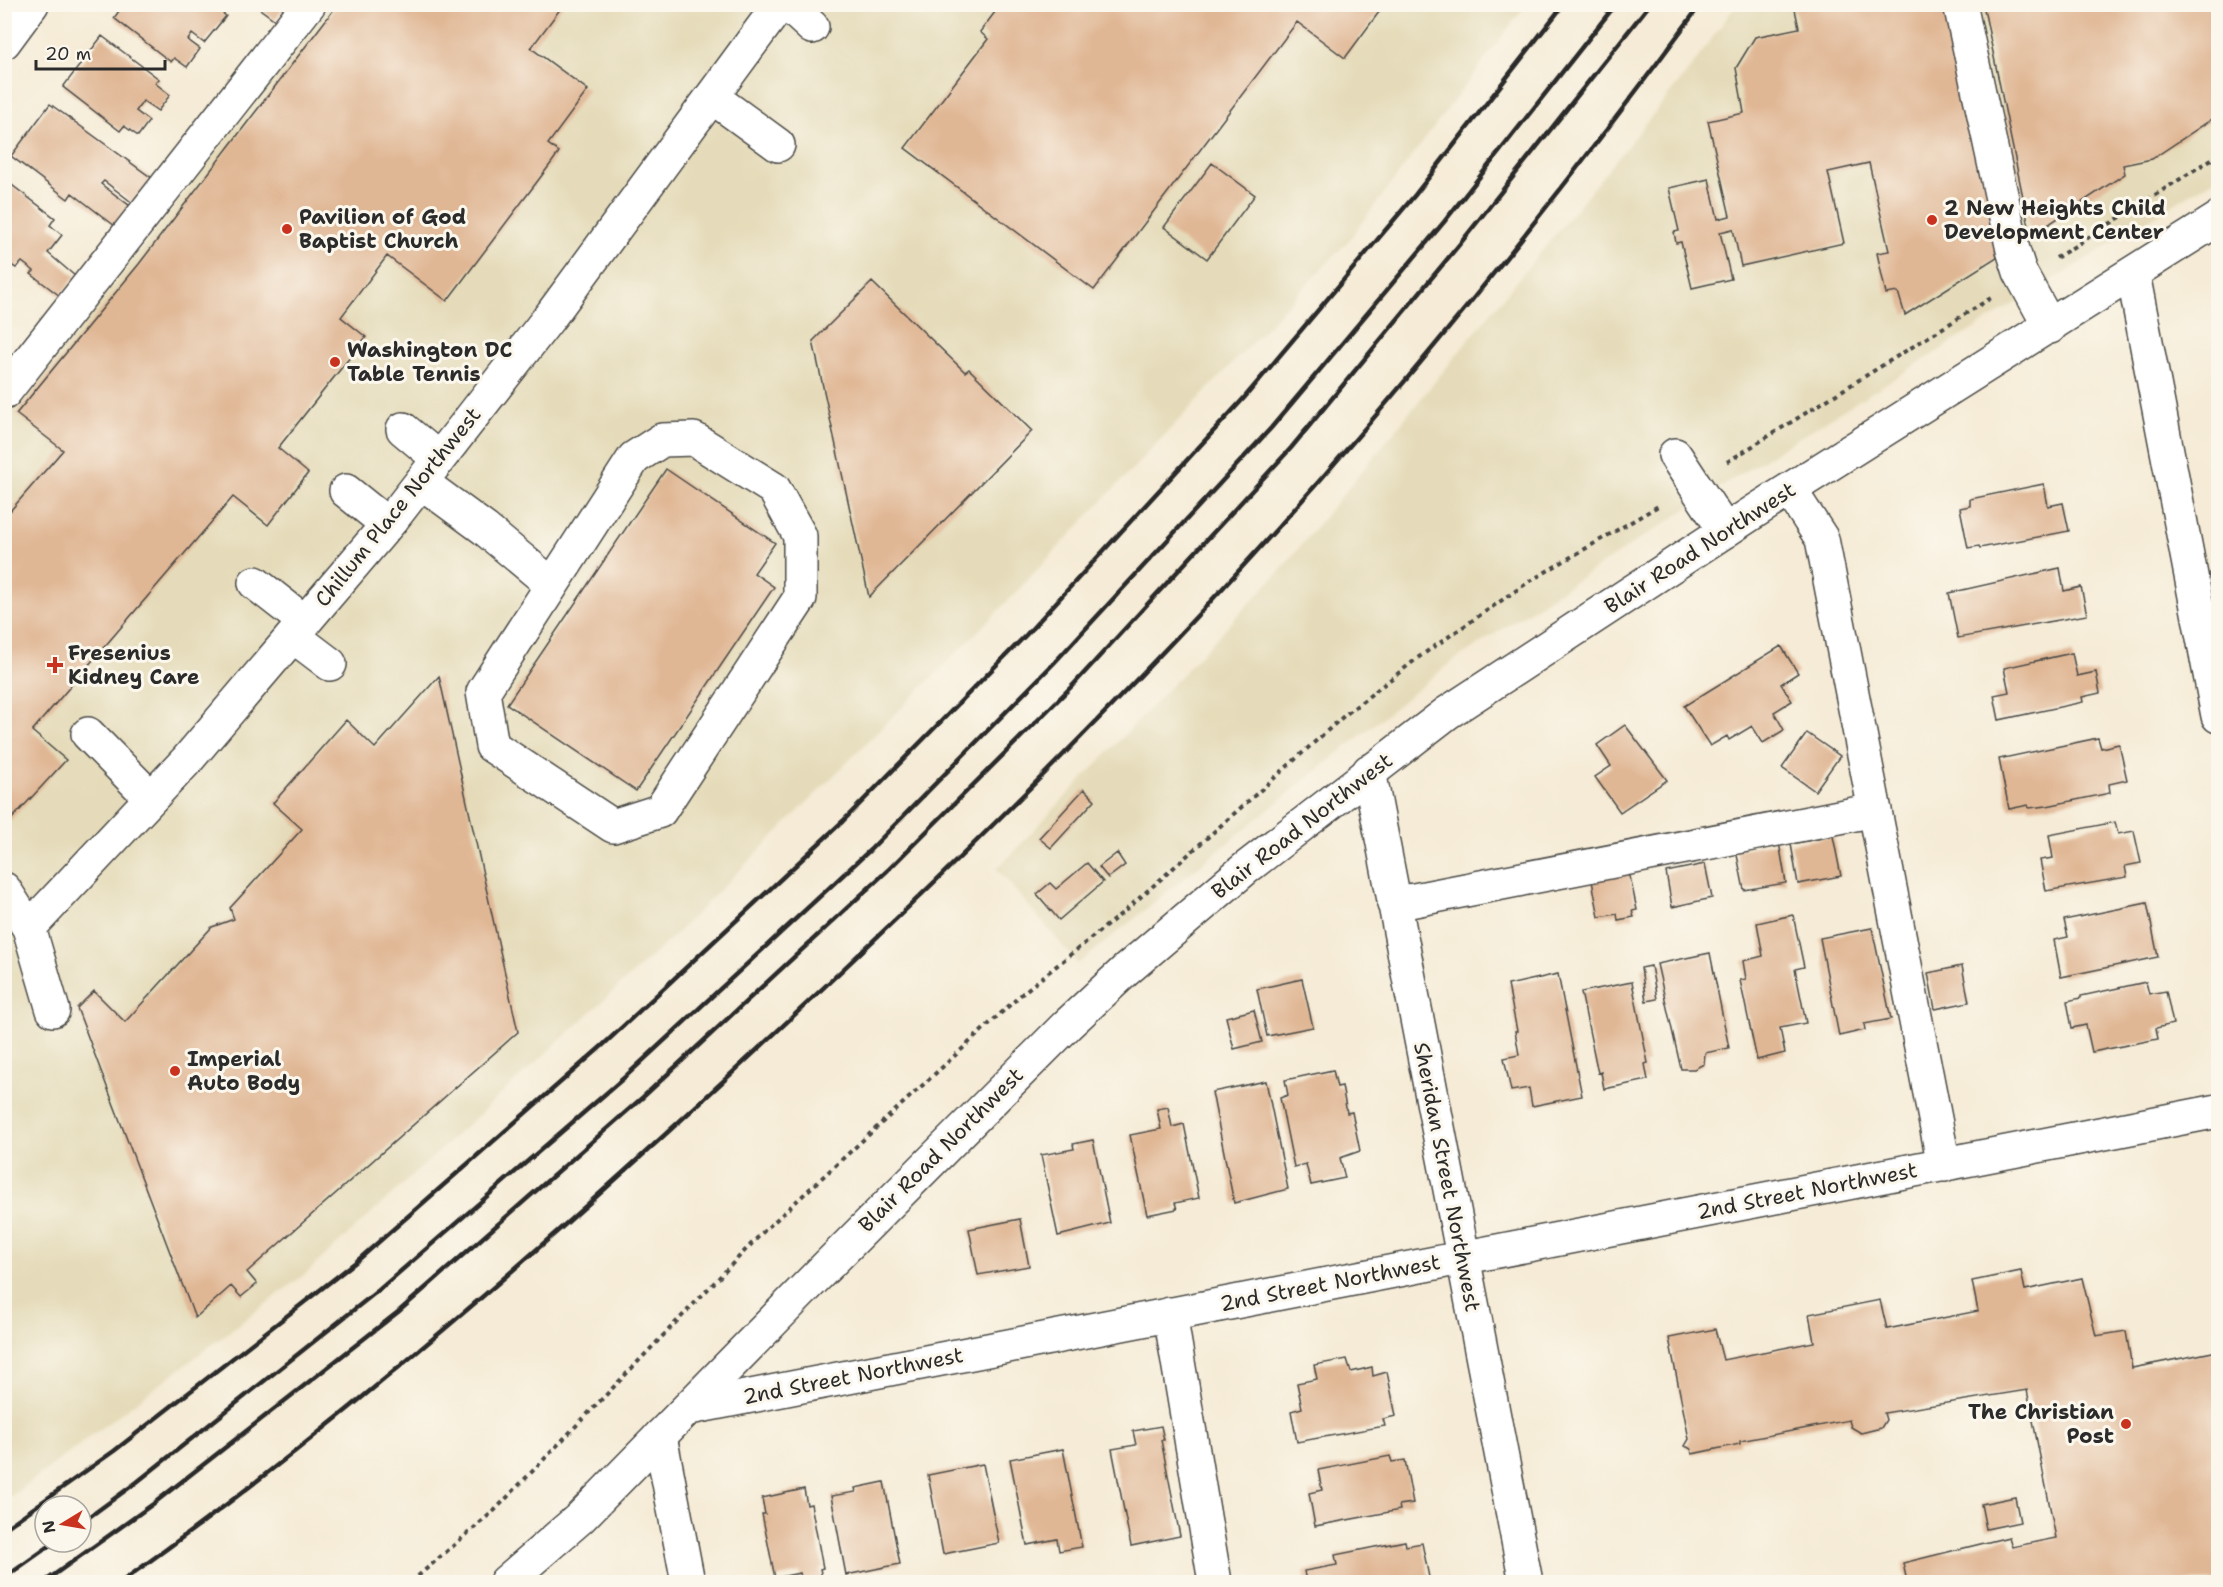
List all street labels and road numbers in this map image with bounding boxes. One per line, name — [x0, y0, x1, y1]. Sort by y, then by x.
street label: Chillum Place Northwest — [309, 401, 487, 613]
street label: Blair Road Northwest — [1599, 476, 1801, 620]
street label: Blair Road Northwest — [1206, 746, 1398, 906]
street label: Sheridan Street Northwest — [1407, 1040, 1487, 1314]
street label: Blair Road Northwest — [852, 1061, 1030, 1239]
street label: 2nd Street Northwest — [1694, 1156, 1920, 1226]
street label: 2nd Street Northwest — [1217, 1248, 1443, 1318]
street label: 2nd Street Northwest — [740, 1341, 966, 1411]

